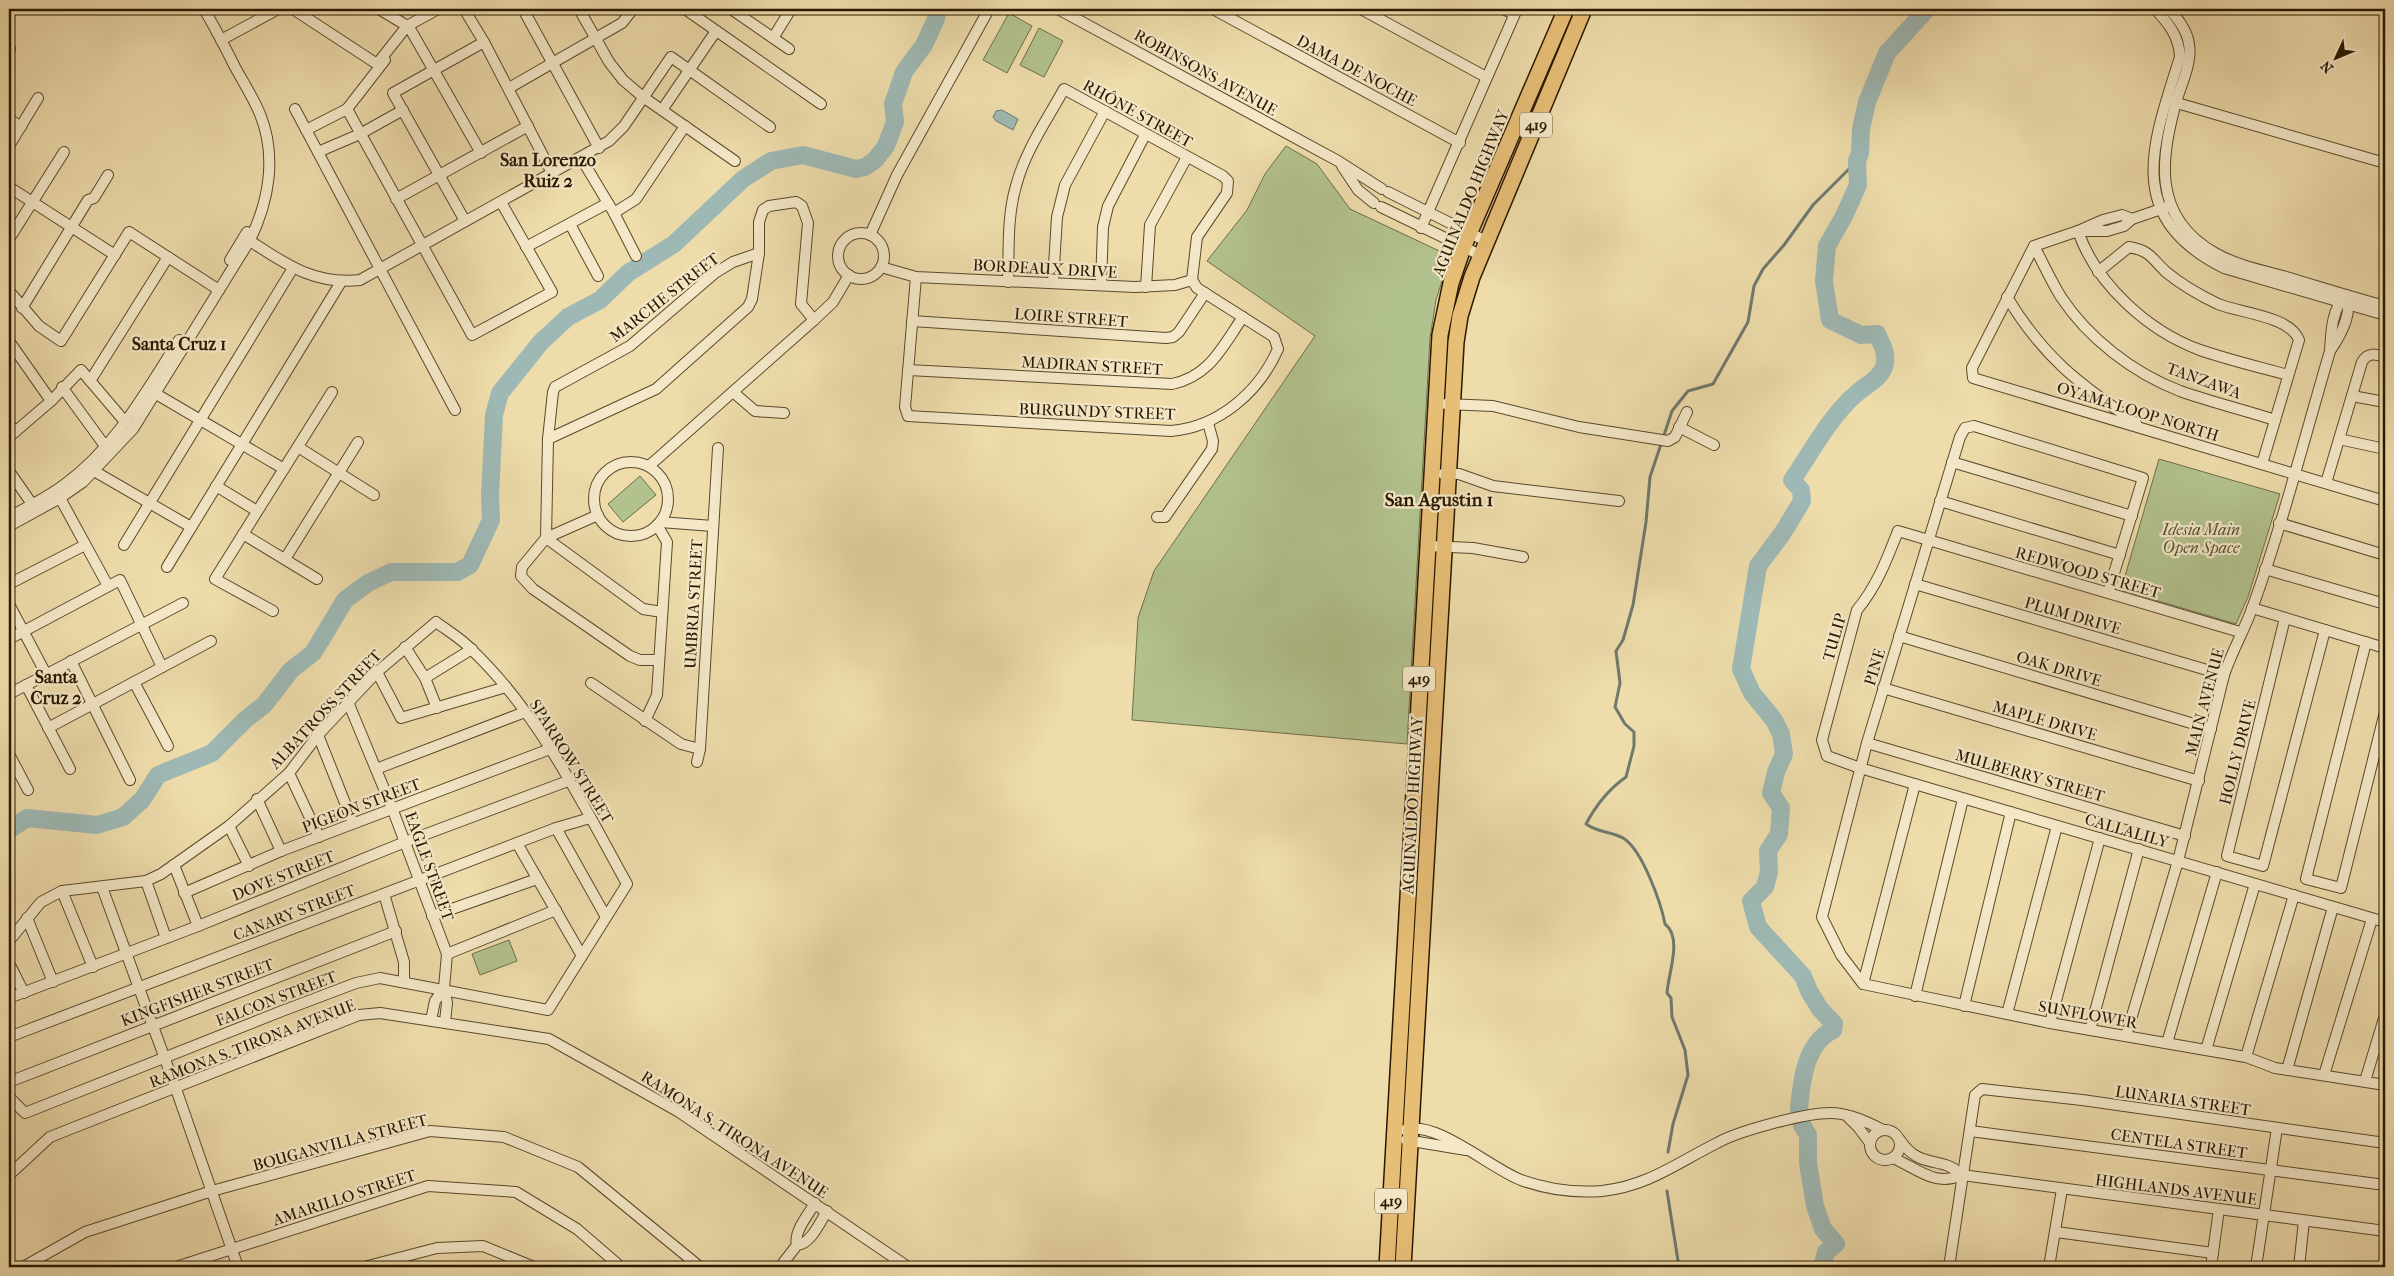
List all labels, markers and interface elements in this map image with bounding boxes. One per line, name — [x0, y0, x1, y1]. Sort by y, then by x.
street label: ROBINSONS AVENUE — [1131, 25, 1281, 120]
street label: DAMA DE NOCHE — [1293, 31, 1420, 110]
north arrow — [2312, 32, 2362, 82]
text: N — [2317, 57, 2337, 76]
street label: RHÔNE STREET — [1079, 74, 1197, 152]
street label: AGUINALDO HIGHWAY — [1428, 106, 1513, 280]
road number: 419 — [1520, 112, 1552, 138]
district label: San Lorenzo Ruiz 2 — [500, 150, 596, 192]
street label: MARCHE STREET — [606, 249, 723, 346]
street label: BORDEAUX DRIVE — [972, 255, 1118, 282]
street label: LOIRE STREET — [1013, 304, 1129, 331]
district label: Santa Cruz 1 — [132, 334, 226, 355]
street label: MADIRAN STREET — [1021, 352, 1163, 379]
street label: TANZAWA — [2164, 358, 2244, 403]
street label: OYAMA LOOP NORTH — [2055, 378, 2221, 445]
street label: BURGUNDY STREET — [1018, 399, 1176, 424]
district label: San Agustin 1 — [1385, 489, 1493, 511]
park label: Idesia Main Open Space — [2161, 520, 2240, 557]
street label: UMBRIA STREET — [681, 538, 706, 669]
street label: REDWOOD STREET — [2013, 543, 2163, 602]
street label: PLUM DRIVE — [2022, 593, 2124, 638]
street label: TULIP — [1819, 611, 1850, 663]
street label: ALBATROSS STREET — [265, 646, 386, 774]
street label: PINE — [1860, 646, 1889, 688]
street label: MAIN AVENUE — [2181, 646, 2228, 758]
street label: OAK DRIVE — [2014, 647, 2104, 690]
road number: 419 — [1403, 666, 1435, 692]
district label: Santa Cruz 2 — [30, 667, 82, 709]
street label: SPARROW STREET — [526, 696, 618, 827]
street label: MAPLE DRIVE — [1991, 697, 2099, 744]
street label: HOLLY DRIVE — [2215, 697, 2260, 807]
street label: AGUINALDO HIGHWAY — [1398, 714, 1427, 896]
street label: MULBERRY STREET — [1953, 745, 2107, 806]
street label: PIGEON STREET — [299, 774, 423, 837]
street label: EAGLE STREET — [401, 809, 458, 924]
street label: CALLALILY — [2083, 809, 2172, 852]
street label: DOVE STREET — [229, 846, 338, 905]
street label: CANARY STREET — [230, 880, 358, 945]
street label: KINGFISHER STREET — [118, 954, 277, 1030]
street label: FALCON STREET — [213, 967, 340, 1030]
street label: RAMONA S. TIRONA AVENUE — [146, 995, 358, 1092]
street label: SUNFLOWER — [2037, 996, 2140, 1033]
street label: RAMONA S. TIRONA AVENUE — [638, 1067, 832, 1202]
street label: LUNARIA STREET — [2114, 1082, 2252, 1119]
street label: BOUGANVILLA STREET — [251, 1110, 430, 1175]
street label: CENTELA STREET — [2109, 1124, 2249, 1163]
street label: AMARILLO STREET — [269, 1165, 418, 1230]
street label: HIGHLANDS AVENUE — [2094, 1170, 2258, 1209]
road number: 419 — [1375, 1188, 1407, 1214]

